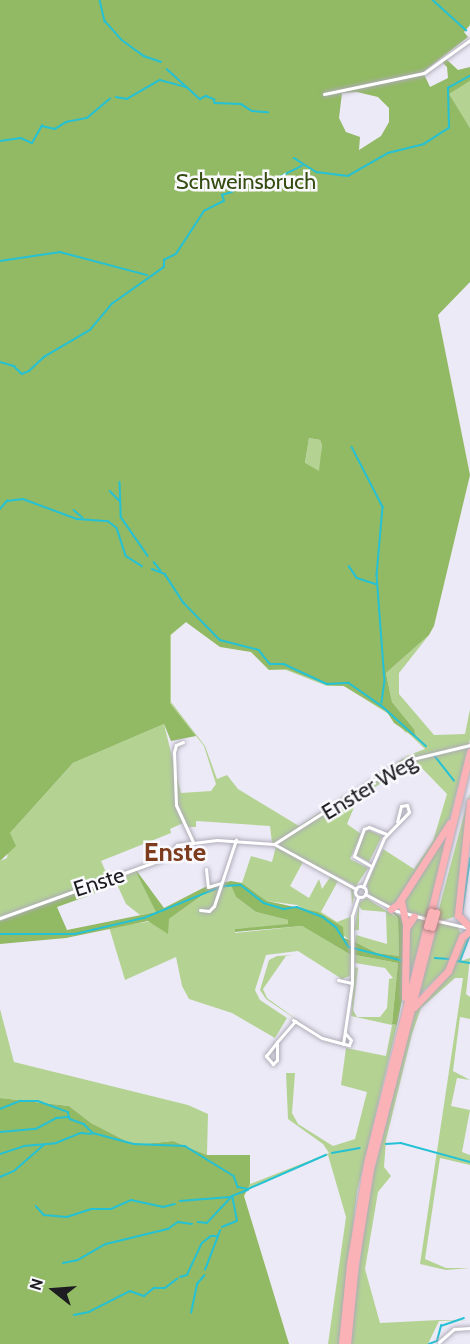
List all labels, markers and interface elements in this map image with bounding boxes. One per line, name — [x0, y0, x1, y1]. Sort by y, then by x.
park label: Schweinsbruch — [176, 169, 316, 195]
street label: Enster Weg — [317, 748, 421, 826]
district label: Enste — [144, 837, 206, 869]
street label: Enste — [70, 861, 128, 903]
north arrow — [24, 1260, 84, 1320]
text: N — [26, 1276, 47, 1293]

